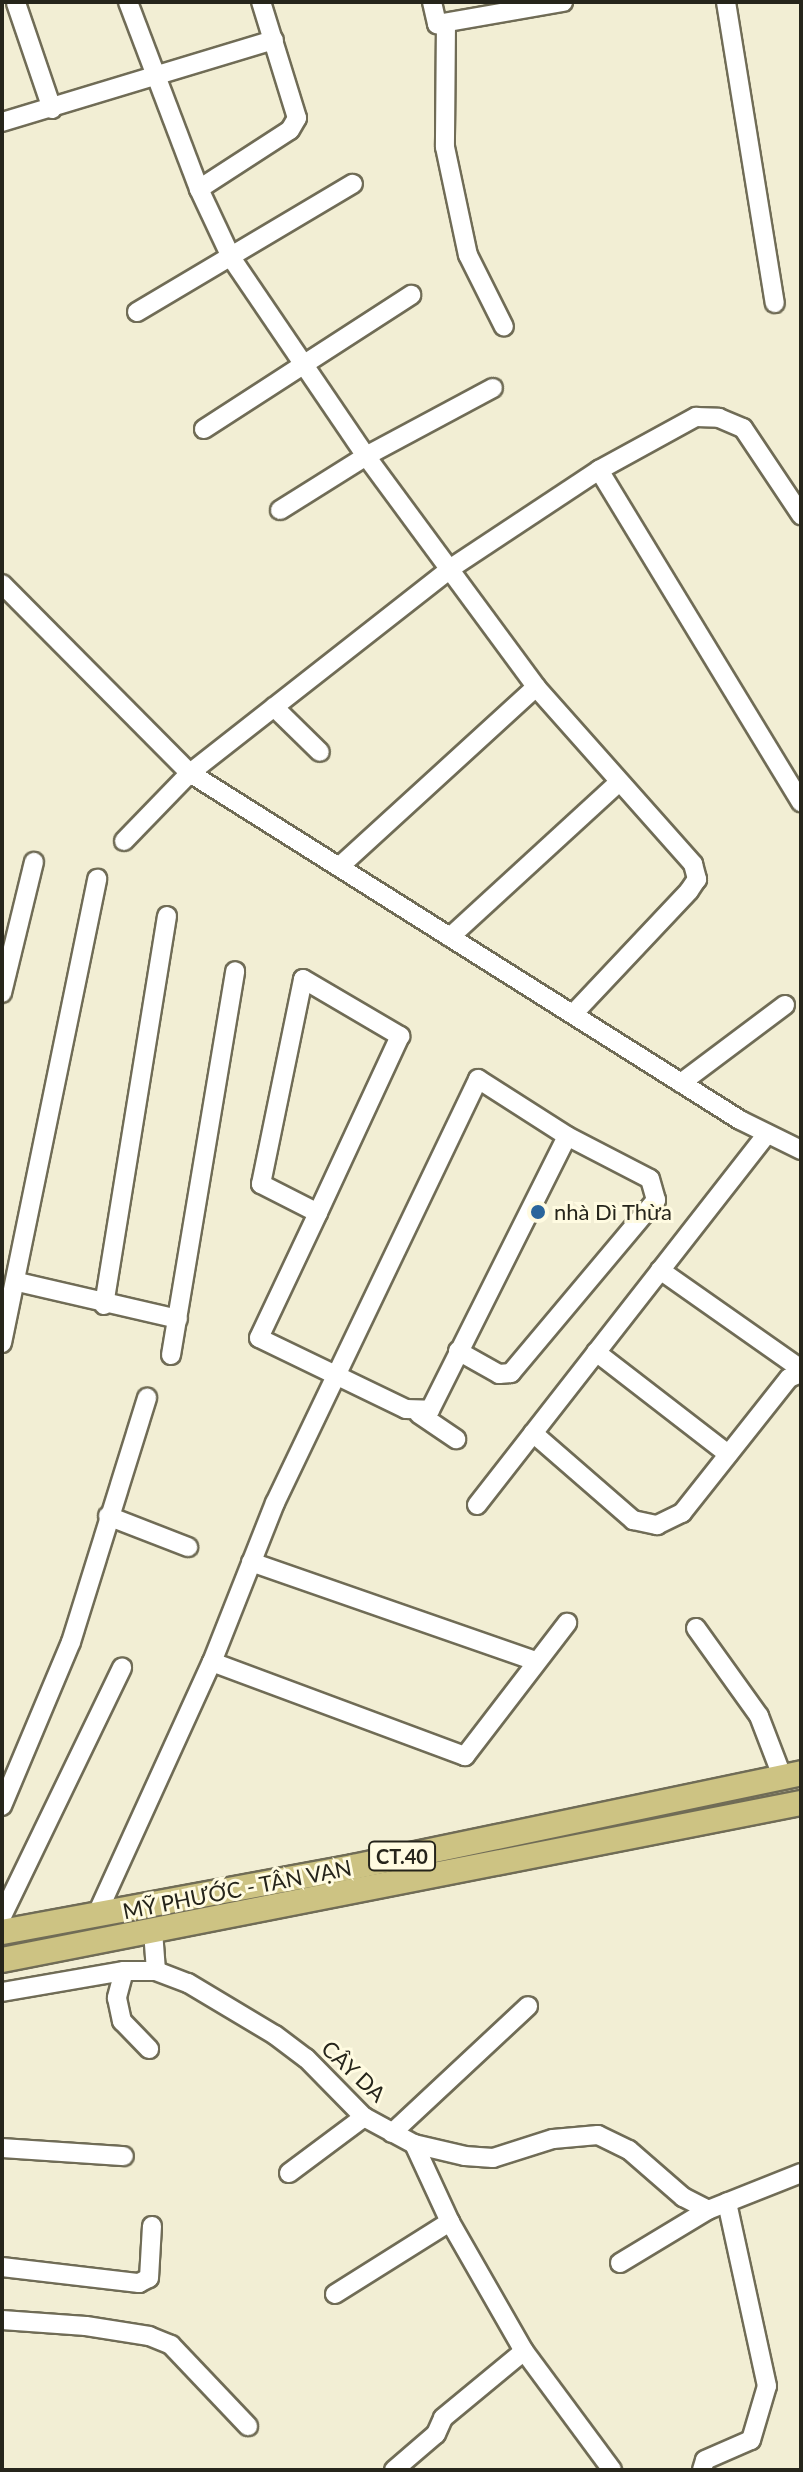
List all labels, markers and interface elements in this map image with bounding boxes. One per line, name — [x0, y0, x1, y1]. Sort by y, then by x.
place label: nhà Dì Thừa — [554, 1199, 672, 1225]
marker: nhà Dì Thừa — [529, 1203, 547, 1221]
road number: CT.40 — [368, 1840, 436, 1872]
street label: MỸ PHƯỚC - TÂN VẠN — [119, 1854, 355, 1924]
street label: CÂY DA — [316, 2035, 392, 2107]

